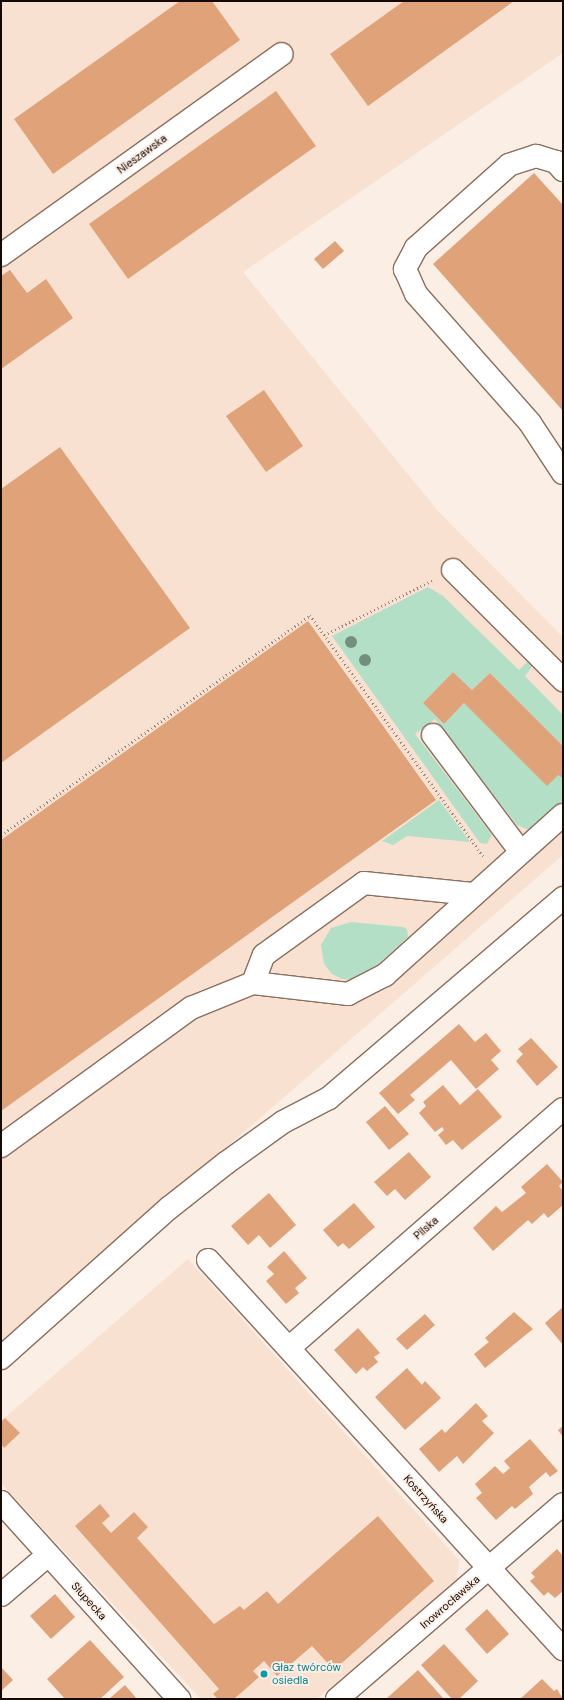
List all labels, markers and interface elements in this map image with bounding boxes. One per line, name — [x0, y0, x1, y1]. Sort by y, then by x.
street label: Nieszawska — [115, 132, 169, 176]
street label: Pilska — [411, 1214, 441, 1242]
street label: Kostrzyńska — [401, 1472, 451, 1526]
street label: Inowrocławska — [418, 1573, 482, 1631]
street label: Słupecka — [69, 1579, 109, 1623]
place label: Głaz twórców osiedla — [272, 1661, 341, 1687]
marker: Głaz twórców osiedla — [259, 1669, 269, 1679]

